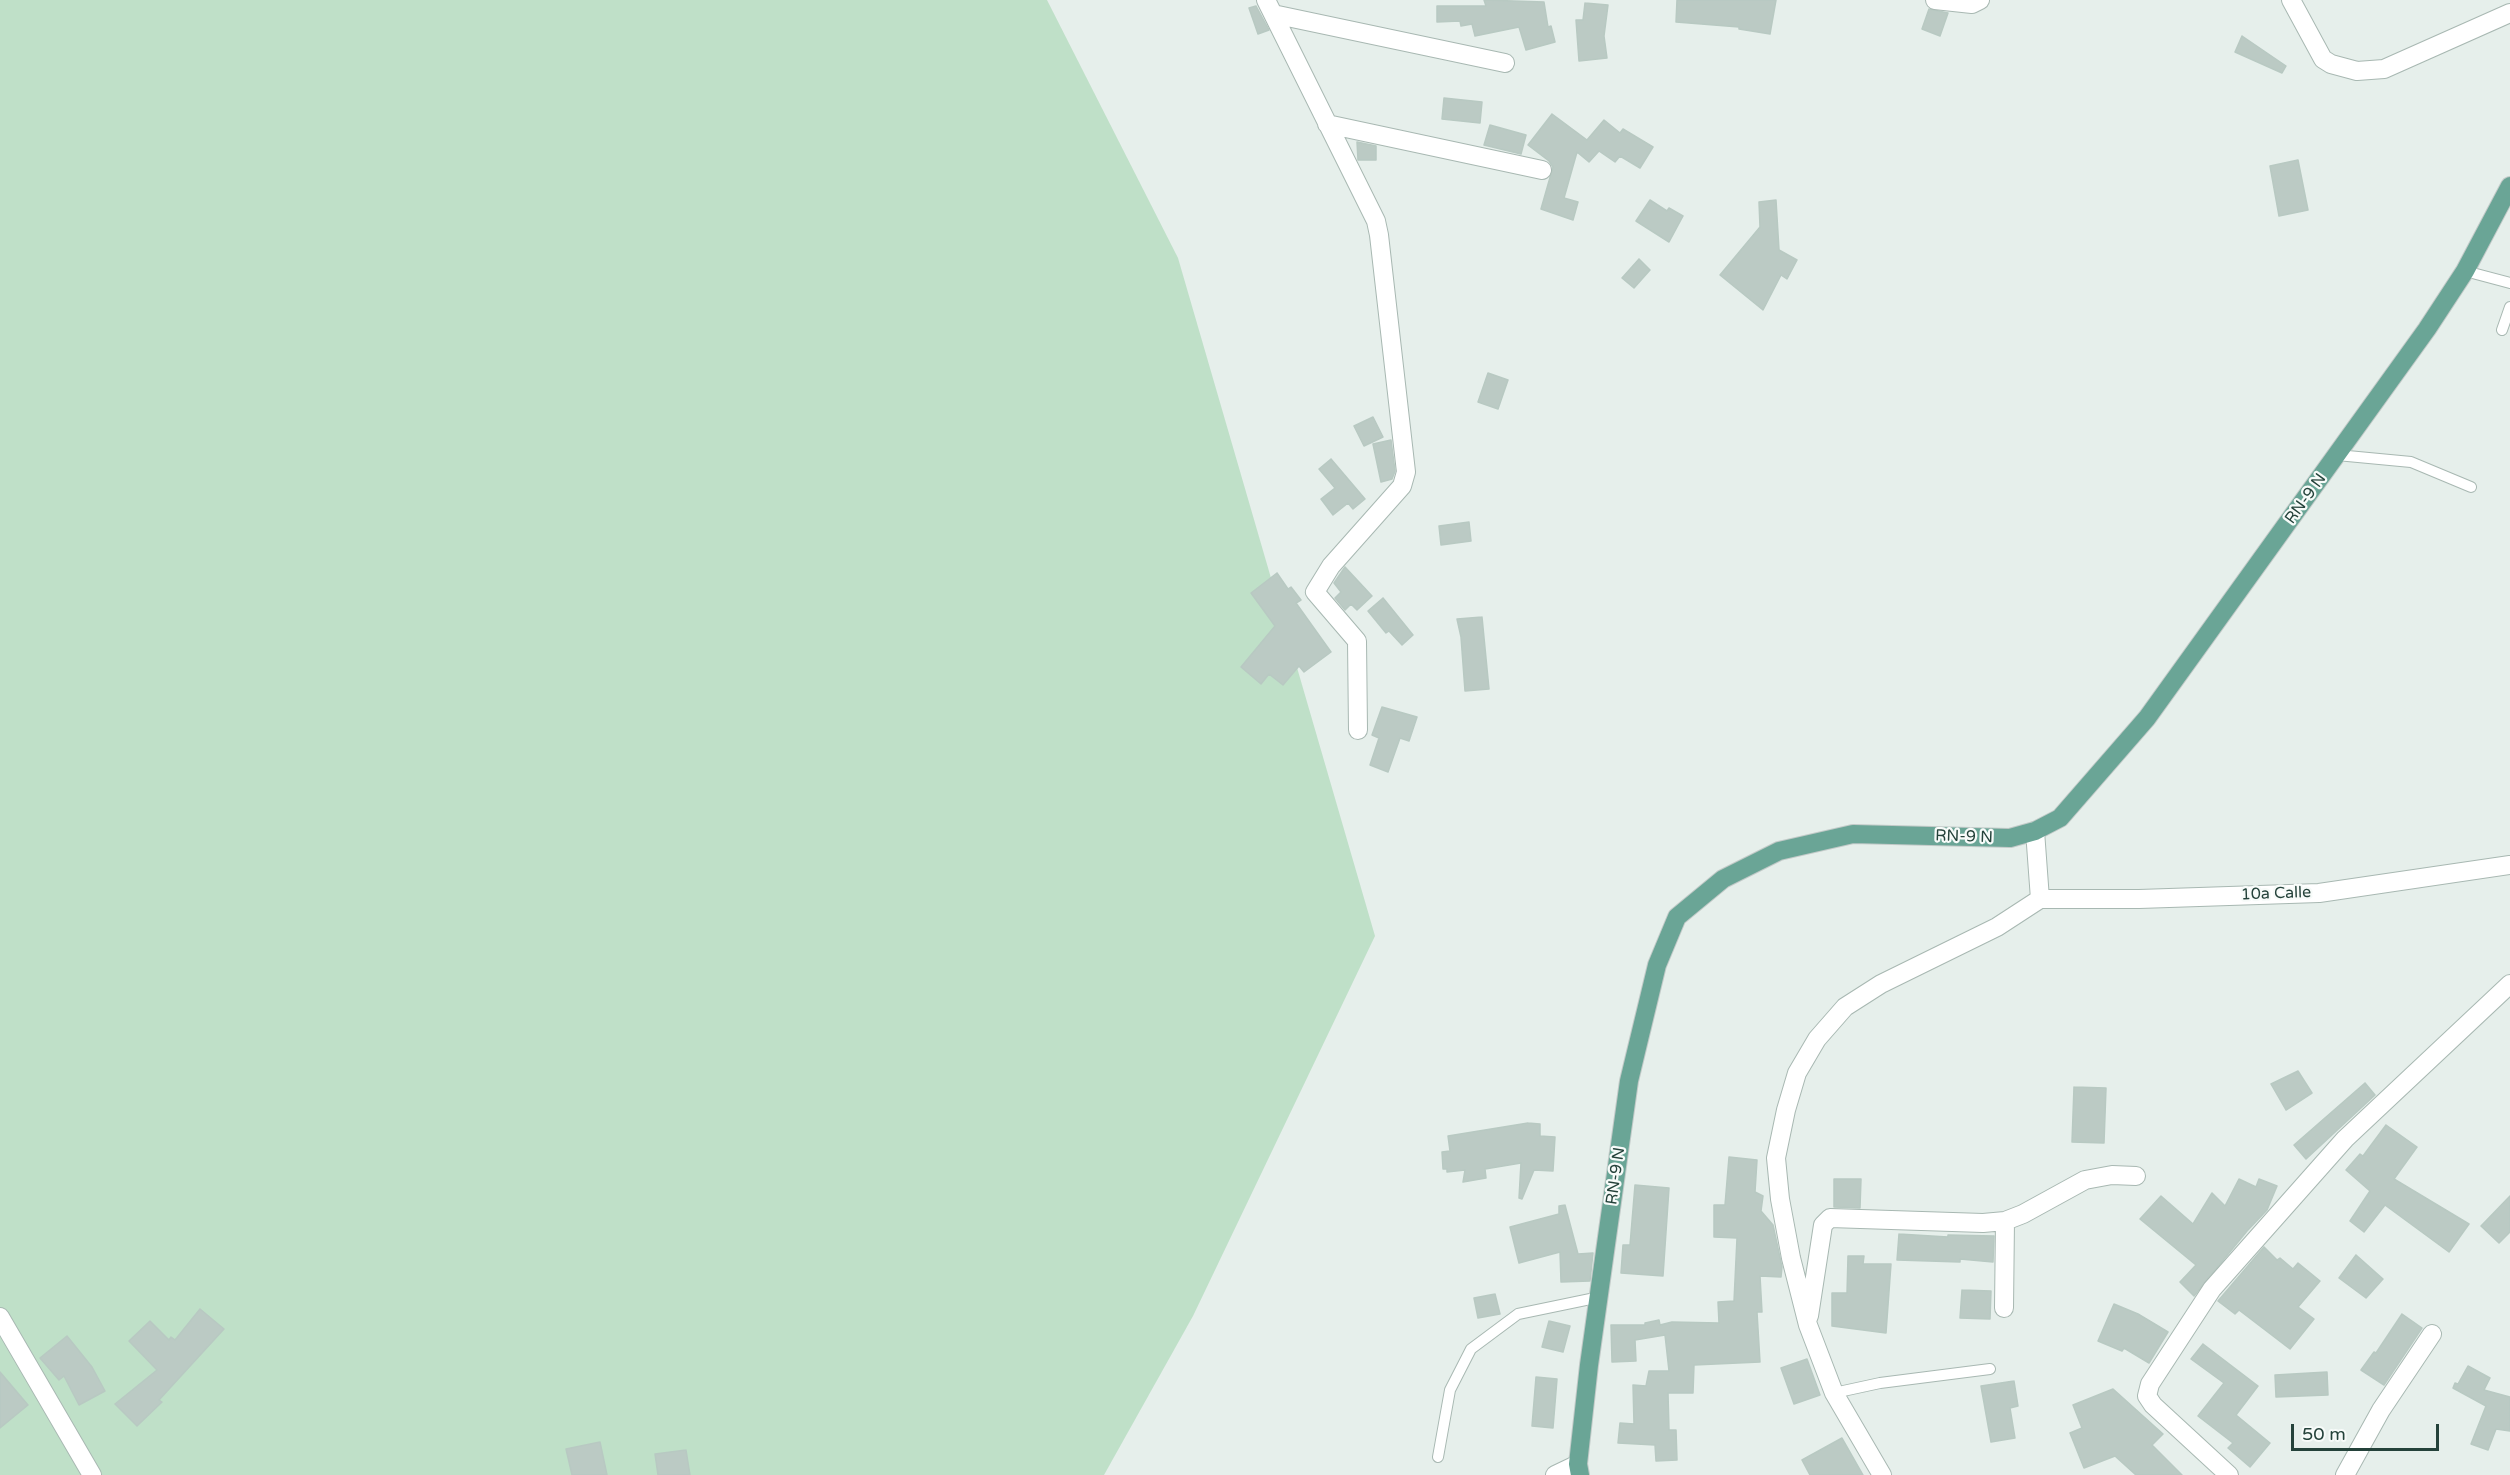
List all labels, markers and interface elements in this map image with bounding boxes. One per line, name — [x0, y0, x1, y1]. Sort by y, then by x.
street label: RN-9 N — [2281, 470, 2331, 528]
street label: RN-9 N — [1935, 826, 1993, 848]
street label: 10a Calle — [2240, 883, 2312, 905]
street label: RN-9 N — [1602, 1146, 1630, 1206]
scale bar — [2294, 1412, 2442, 1450]
text: 50 m — [2302, 1423, 2346, 1445]

